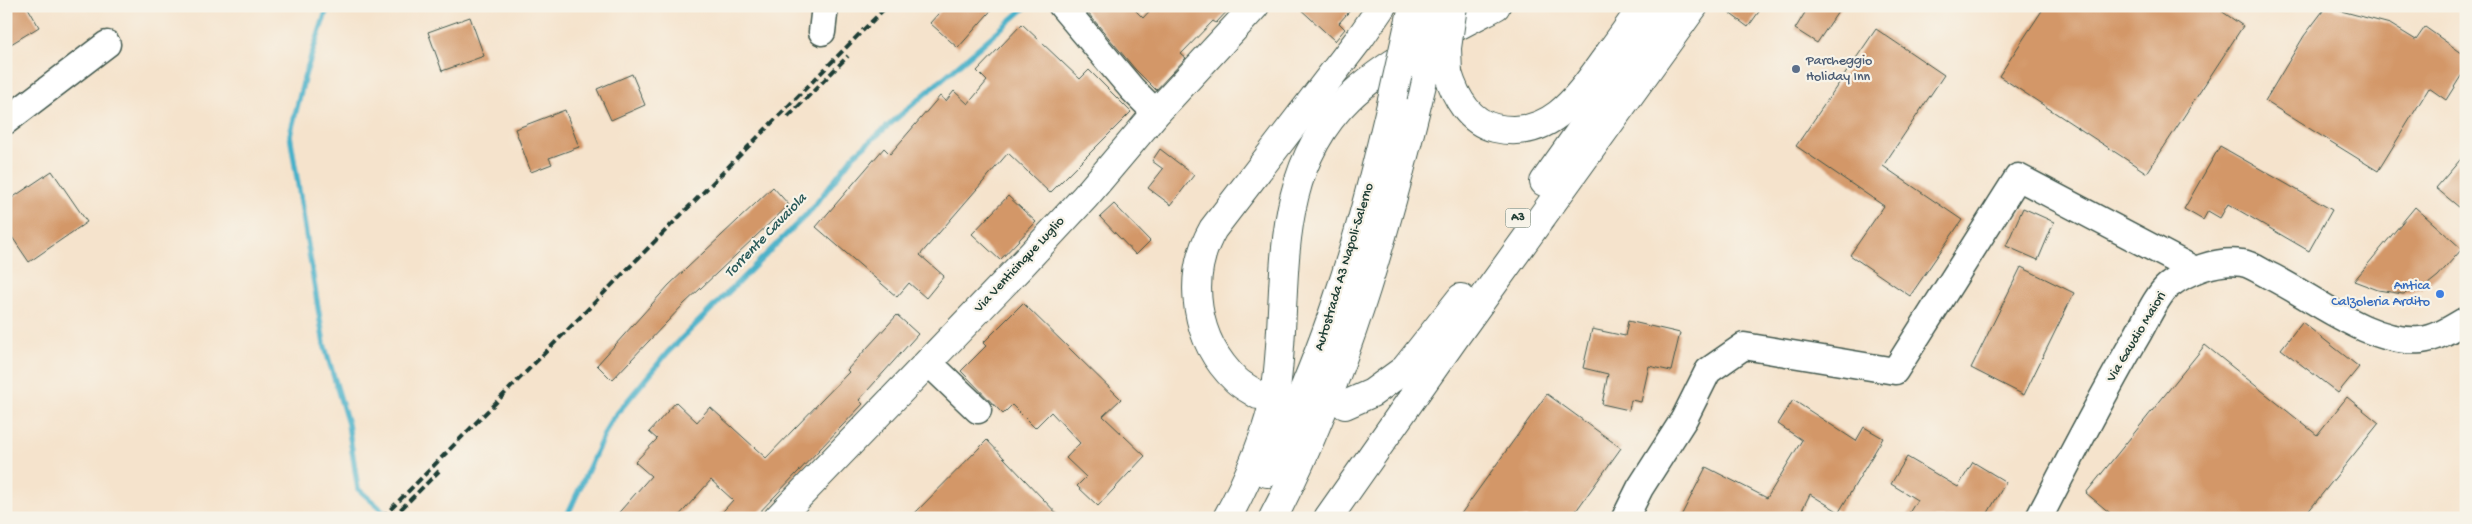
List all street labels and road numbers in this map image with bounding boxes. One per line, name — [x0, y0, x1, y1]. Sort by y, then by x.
street label: Autostrada A3 Napoli-Salerno — [1311, 181, 1379, 353]
road number: A3 — [1506, 208, 1530, 228]
street label: Via Venticinque Luglio — [970, 213, 1069, 317]
street label: Via Gaudio Maiori — [2103, 289, 2171, 386]

